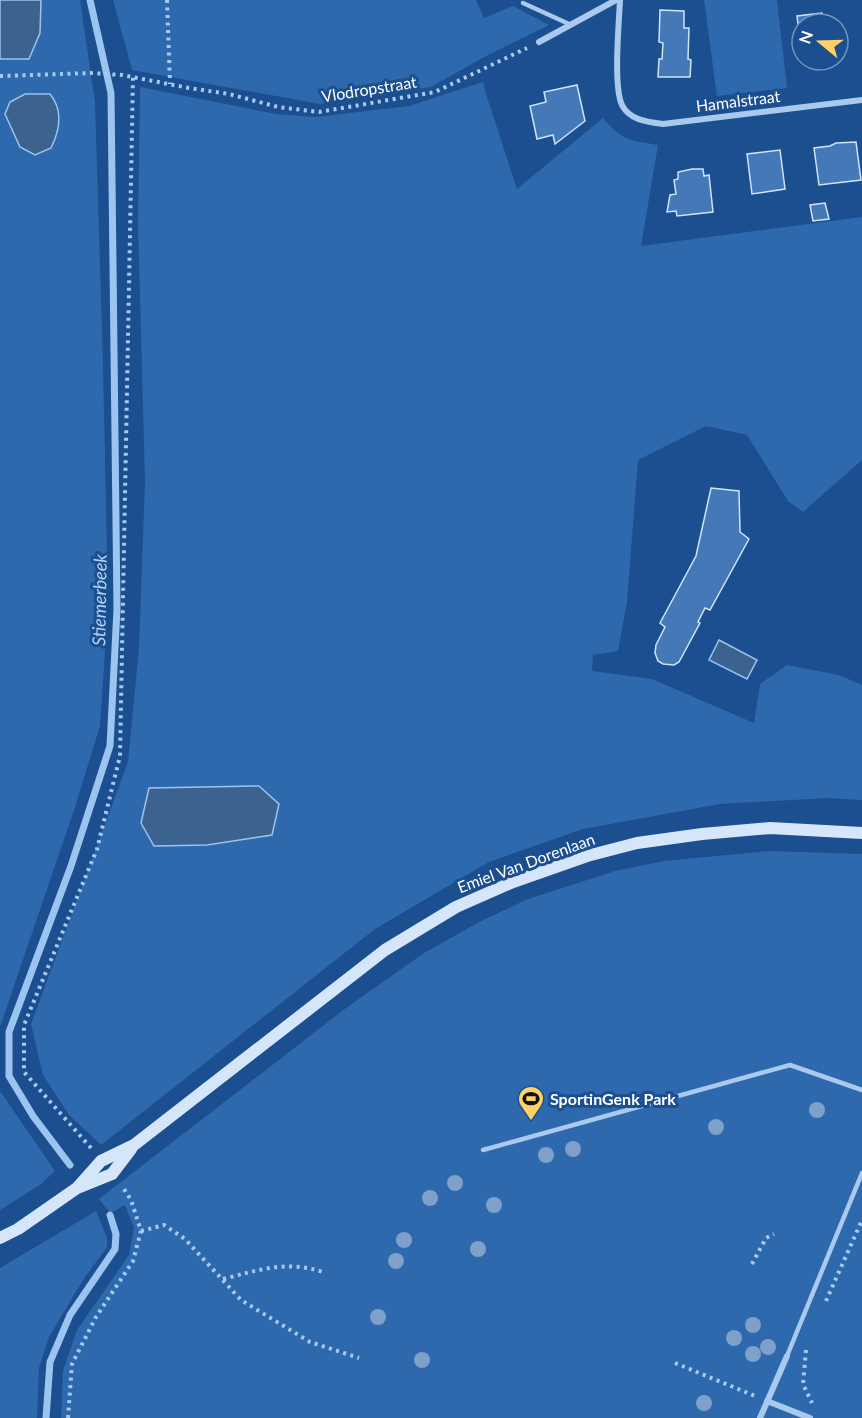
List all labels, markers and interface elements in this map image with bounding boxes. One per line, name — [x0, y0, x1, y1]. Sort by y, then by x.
north arrow — [790, 12, 850, 72]
text: N — [794, 28, 816, 46]
street label: Vlodropstraat — [320, 72, 418, 105]
street label: Hamalstraat — [695, 86, 781, 115]
water label: Stiemerbeek — [87, 553, 111, 646]
street label: Emiel Van Dorenlaan — [454, 829, 597, 896]
sports icon: SportinGenk Park — [516, 1084, 546, 1122]
place label: SportinGenk Park — [550, 1089, 676, 1108]

